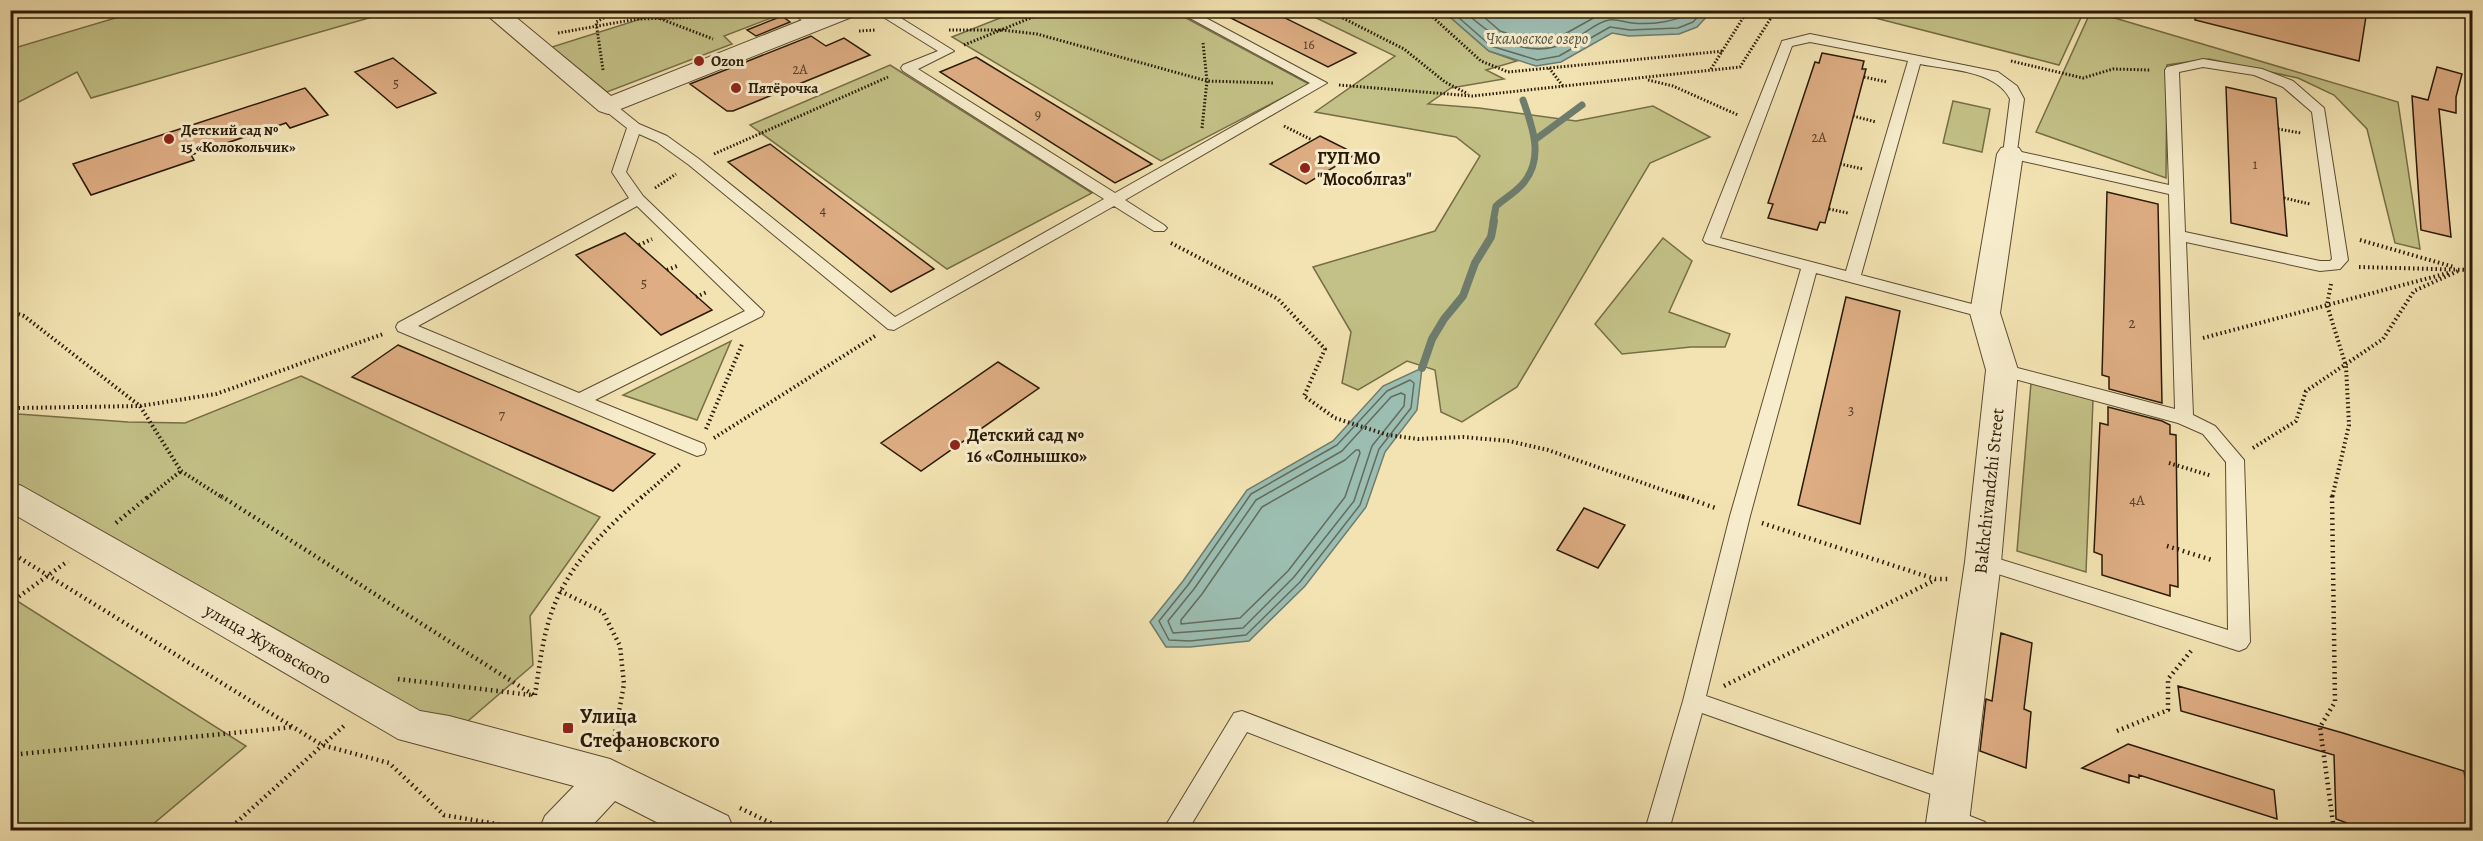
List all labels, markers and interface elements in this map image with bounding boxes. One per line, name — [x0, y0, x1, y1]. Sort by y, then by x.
water label: Чкаловское озеро — [1486, 28, 1588, 50]
house number: 16 — [1303, 35, 1315, 54]
place label: Ozon — [711, 51, 745, 71]
marker: Ozon — [692, 54, 706, 68]
house number: 2А — [793, 60, 808, 79]
house number: 5 — [393, 74, 399, 93]
place label: Пятёрочка — [748, 78, 819, 98]
marker: Пятёрочка — [729, 81, 743, 95]
house number: 9 — [1035, 105, 1041, 124]
place label: Детский сад № 15 «Колокольчик» — [181, 120, 296, 157]
house number: 2А — [1812, 128, 1827, 147]
marker: Детский сад № 15 «Колокольчик» — [162, 132, 176, 146]
place label: ГУП МО "Мособлгаз" — [1317, 146, 1412, 191]
house number: 1 — [2252, 154, 2258, 174]
marker: ГУП МО "Мособлгаз" — [1298, 161, 1312, 175]
house number: 4 — [820, 200, 827, 220]
house number: 5 — [641, 273, 647, 293]
house number: 2 — [2128, 313, 2136, 333]
house number: 3 — [1848, 400, 1854, 420]
house number: 7 — [499, 405, 506, 425]
street label: Bakhchivandzhi Street — [1968, 407, 2010, 575]
place label: Детский сад № 16 «Солнышко» — [967, 423, 1087, 468]
marker: Детский сад № 16 «Солнышко» — [948, 438, 962, 452]
house number: 4А — [2129, 490, 2145, 510]
street label: улица Жуковского — [199, 597, 336, 690]
place label: Улица Стефановского — [580, 702, 720, 754]
marker: Улица Стефановского — [561, 721, 575, 735]

